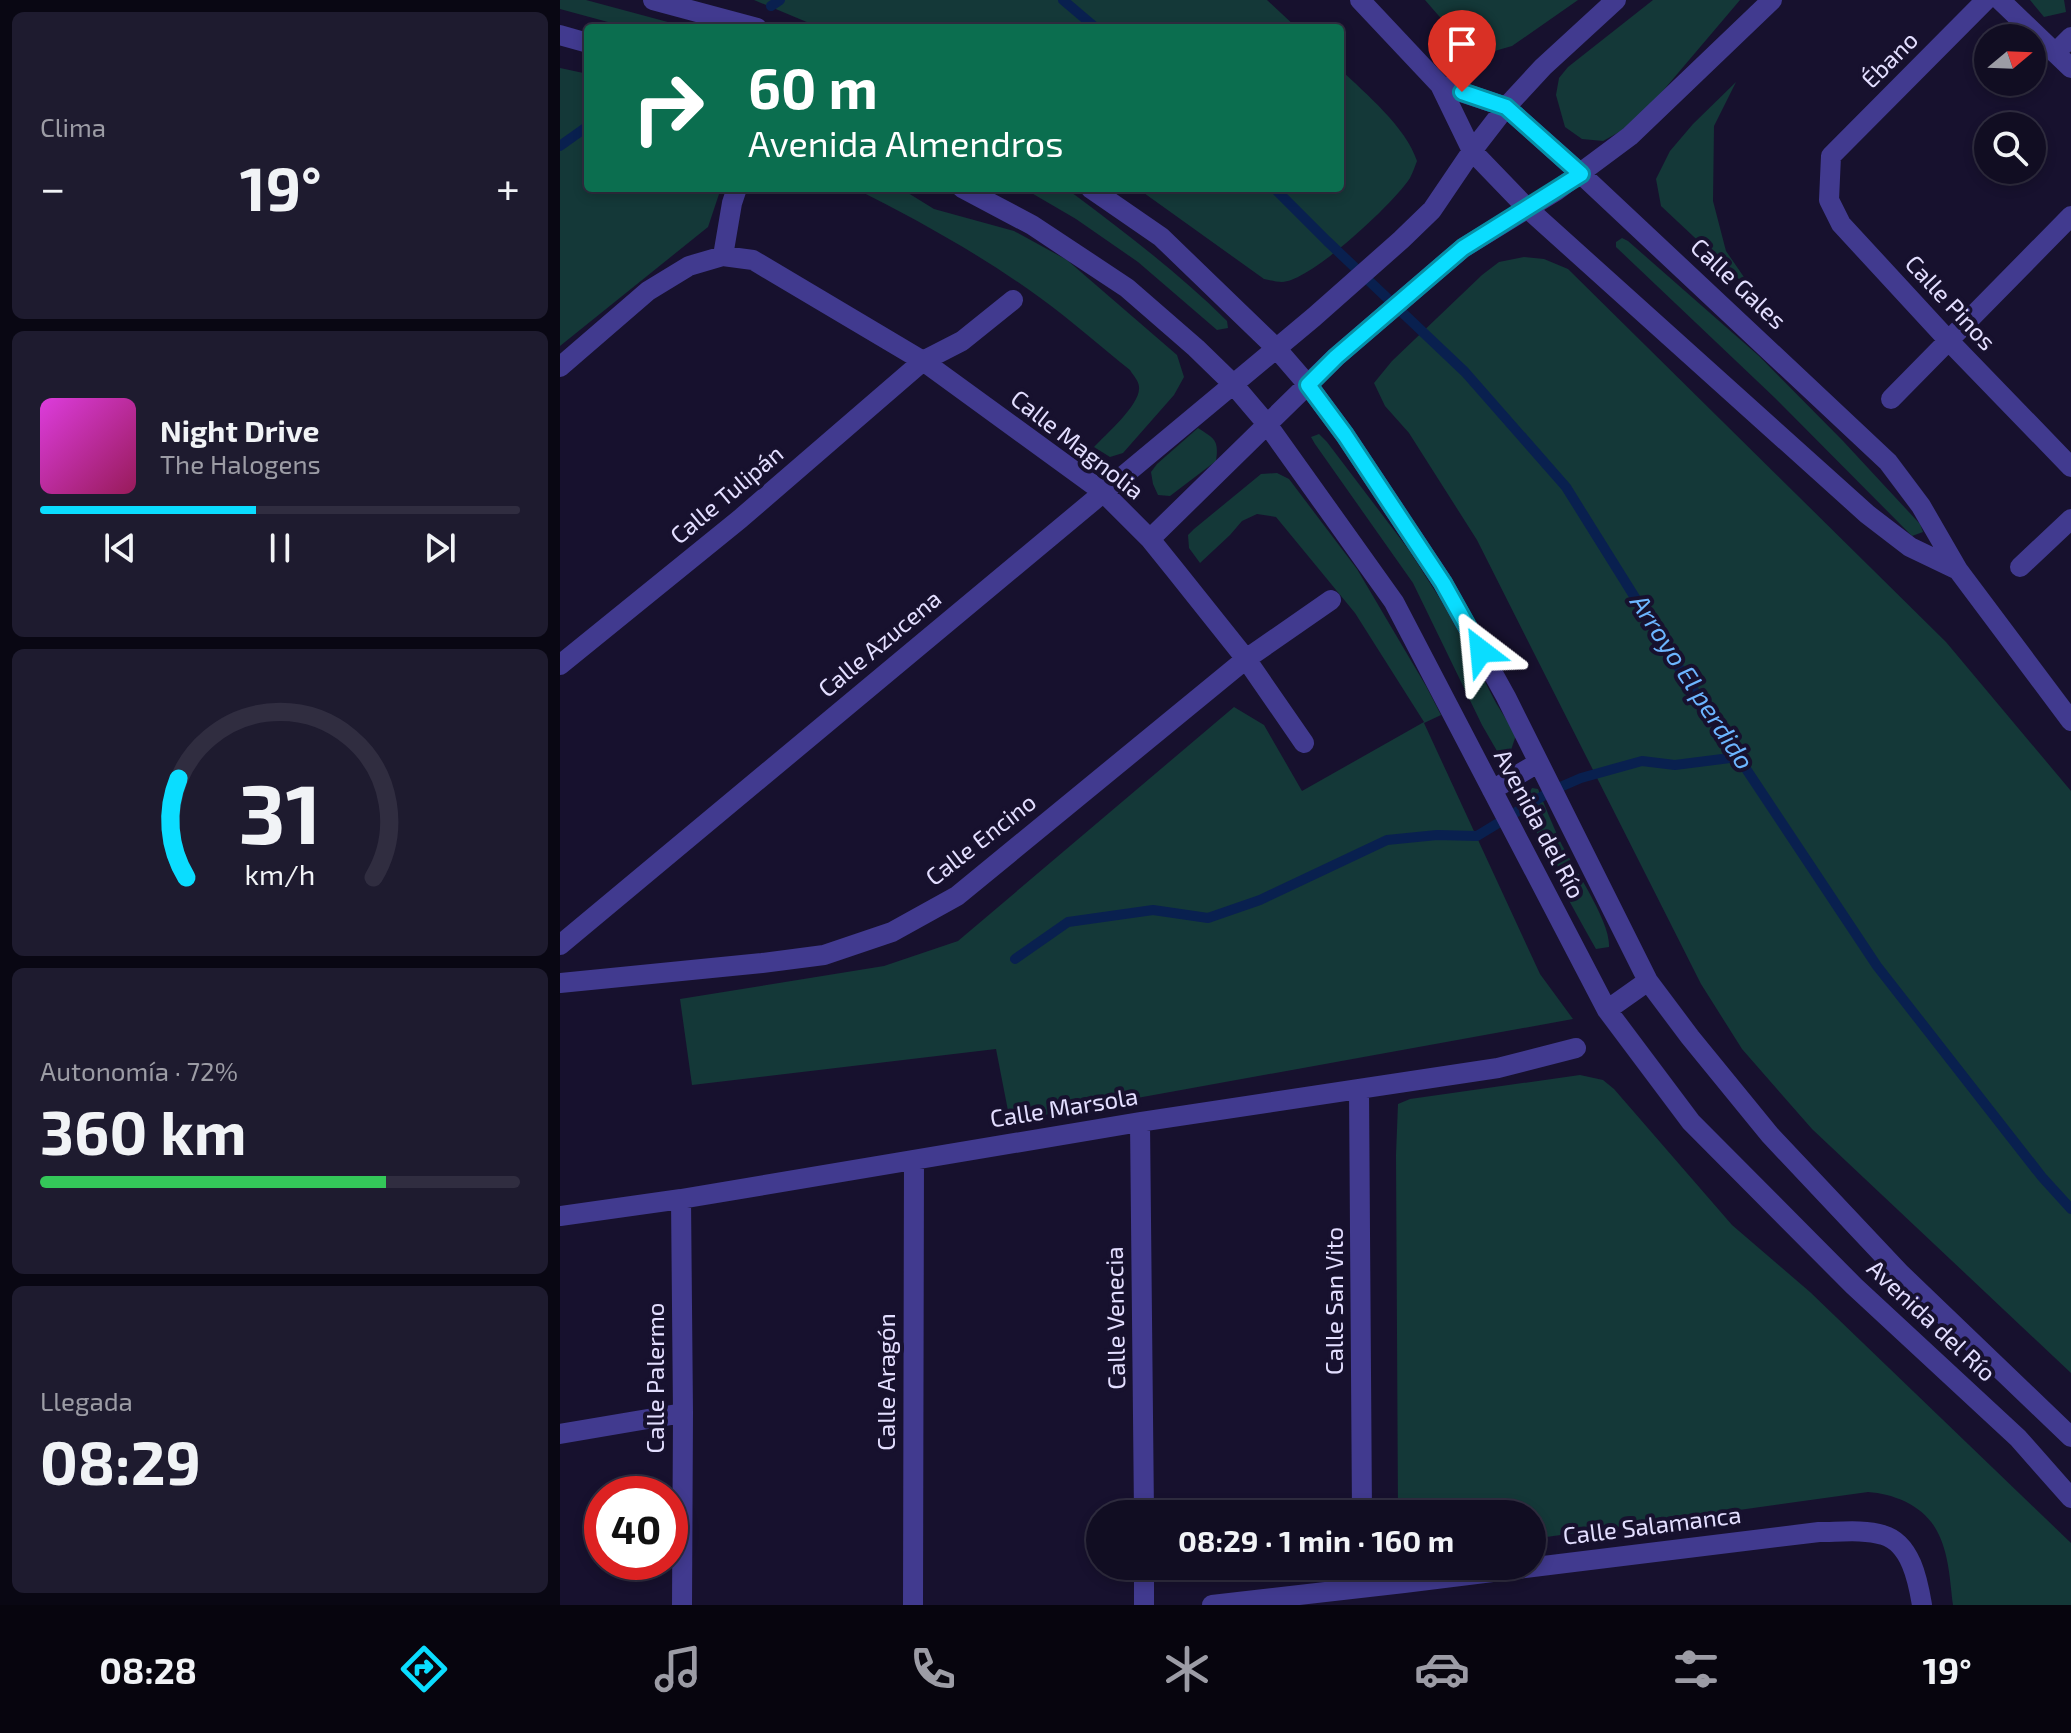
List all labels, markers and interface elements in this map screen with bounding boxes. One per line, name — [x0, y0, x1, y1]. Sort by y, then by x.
pin — [1428, 10, 1496, 92]
icon: arrive — [1440, 22, 1484, 66]
north arrow — [1974, 24, 2046, 96]
map controls — [1974, 24, 2046, 184]
street label: Ébano — [1855, 25, 1923, 93]
text: 60 m — [748, 53, 878, 120]
icon: right — [616, 56, 720, 160]
text: Clima — [40, 111, 106, 142]
button: search — [1974, 112, 2046, 184]
text: Avenida Almendros — [748, 121, 1063, 164]
text: 19° — [240, 151, 322, 223]
text: − — [40, 160, 66, 213]
text: + — [496, 160, 520, 213]
street label: Calle Gales — [1685, 231, 1793, 334]
street label: Calle Pinos — [1900, 248, 2002, 355]
street label: Calle Magnolia — [1006, 383, 1150, 505]
text: Night Drive — [160, 412, 319, 448]
street label: Calle Tulipán — [664, 438, 788, 549]
text: The Halogens — [160, 448, 321, 479]
icon: previous — [98, 526, 142, 570]
icon: pause — [258, 526, 302, 570]
icon: next — [418, 526, 462, 570]
street label: Calle Azucena — [812, 583, 946, 703]
water label: Arroyo El perdido — [1624, 587, 1761, 775]
position arrow — [1439, 609, 1523, 693]
street label: Avenida del Río — [1489, 744, 1592, 903]
text: 31 — [238, 761, 322, 861]
street label: Calle Encino — [919, 787, 1041, 891]
text: km/h — [245, 857, 315, 892]
text: Autonomía · 72% — [40, 1055, 238, 1086]
street label: Calle Marsola — [988, 1081, 1140, 1133]
text: 360 km — [40, 1095, 247, 1167]
street label: Calle San Vito — [1319, 1227, 1348, 1375]
street label: Calle Venecia — [1099, 1246, 1130, 1390]
street label: Avenida del Río — [1862, 1253, 2002, 1387]
street label: Calle Palermo — [640, 1303, 669, 1453]
street label: Calle Aragón — [871, 1313, 900, 1451]
text: Llegada — [40, 1385, 133, 1416]
text: 08:29 — [40, 1425, 201, 1497]
speed limit sign: 40 — [584, 1476, 688, 1580]
street label: Calle Salamanca — [1561, 1499, 1743, 1550]
text: 08:29 · 1 min · 160 m — [1178, 1522, 1454, 1558]
icon: directions — [396, 1641, 452, 1697]
icon: music — [650, 1641, 706, 1697]
icon: phone — [905, 1641, 961, 1697]
icon: climate — [1159, 1641, 1215, 1697]
icon: car — [1414, 1641, 1470, 1697]
icon: filters — [1668, 1641, 1724, 1697]
text: 08:28 — [99, 1648, 197, 1691]
text: 19° — [1923, 1648, 1972, 1691]

